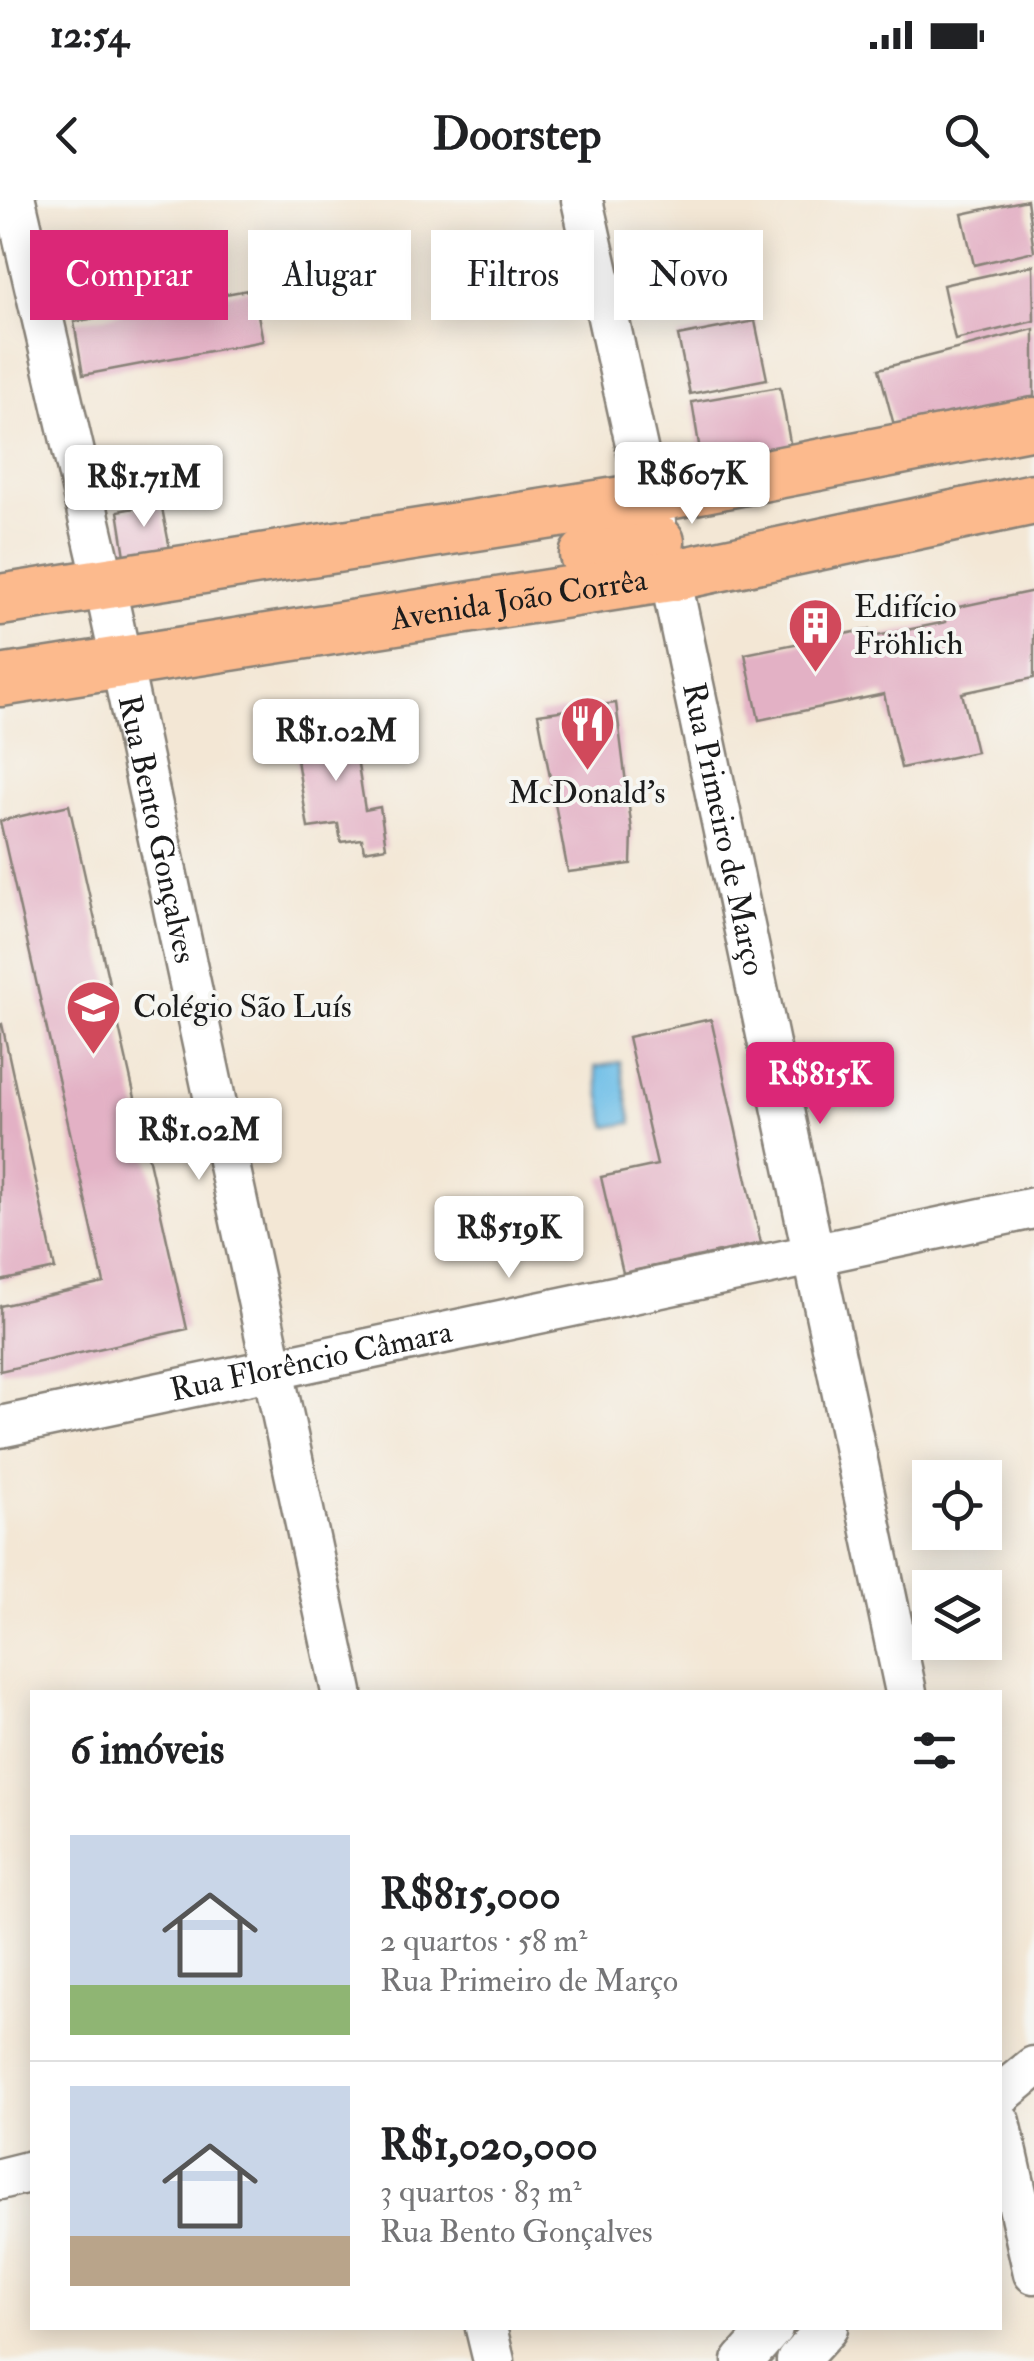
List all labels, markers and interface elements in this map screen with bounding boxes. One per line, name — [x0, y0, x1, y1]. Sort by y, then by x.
text: 12:54 — [50, 11, 128, 59]
text: Doorstep — [433, 107, 601, 163]
icon: back — [40, 108, 95, 163]
icon: search — [939, 108, 994, 163]
chip: Comprar — [30, 230, 228, 320]
chip: Alugar — [248, 230, 411, 320]
chip: Filtros — [431, 230, 594, 320]
chip: Novo — [614, 230, 763, 320]
pin: R$607K — [611, 442, 773, 527]
pin: R$1.71M — [52, 445, 236, 530]
text: R$607K — [637, 454, 747, 494]
text: R$1.71M — [87, 457, 201, 497]
street label: Avenida João Corrêa — [387, 560, 651, 640]
place label: Edifício Fröhlich — [854, 587, 964, 664]
building icon: Edifício Fröhlich — [785, 595, 845, 674]
street label: Rua Primeiro de Março — [673, 679, 774, 979]
street label: Rua Bento Gonçalves — [109, 692, 205, 967]
restaurant icon: McDonald's — [557, 694, 617, 773]
pin: R$1.02M — [244, 699, 428, 784]
text: R$1.02M — [275, 711, 397, 751]
place label: McDonald's — [509, 773, 665, 813]
school or university icon: Colégio São Luís — [64, 977, 124, 1056]
place label: Colégio São Luís — [133, 987, 352, 1027]
pin: R$815K — [739, 1042, 901, 1127]
text: R$815K — [768, 1054, 872, 1094]
pin: R$1.02M — [107, 1098, 291, 1183]
text: R$1.02M — [138, 1110, 260, 1150]
pin: R$519K — [428, 1196, 590, 1281]
text: R$519K — [456, 1208, 562, 1248]
street label: Rua Florêncio Câmara — [167, 1312, 457, 1410]
map controls — [912, 1460, 1002, 1660]
button: locate — [912, 1460, 1002, 1550]
button: layers — [912, 1570, 1002, 1660]
icon: filters — [907, 1723, 962, 1778]
text: 6 imóveis — [70, 1724, 224, 1776]
text: R$815,000 — [380, 1869, 561, 1921]
icon: home — [150, 1875, 270, 1995]
text: 2 quartos · 58 m² — [380, 1921, 587, 1961]
text: Rua Primeiro de Março — [380, 1961, 678, 2001]
text: R$1,020,000 — [380, 2120, 598, 2172]
icon: home — [150, 2126, 270, 2246]
text: 3 quartos · 83 m² — [380, 2172, 582, 2212]
text: Rua Bento Gonçalves — [380, 2212, 653, 2252]

